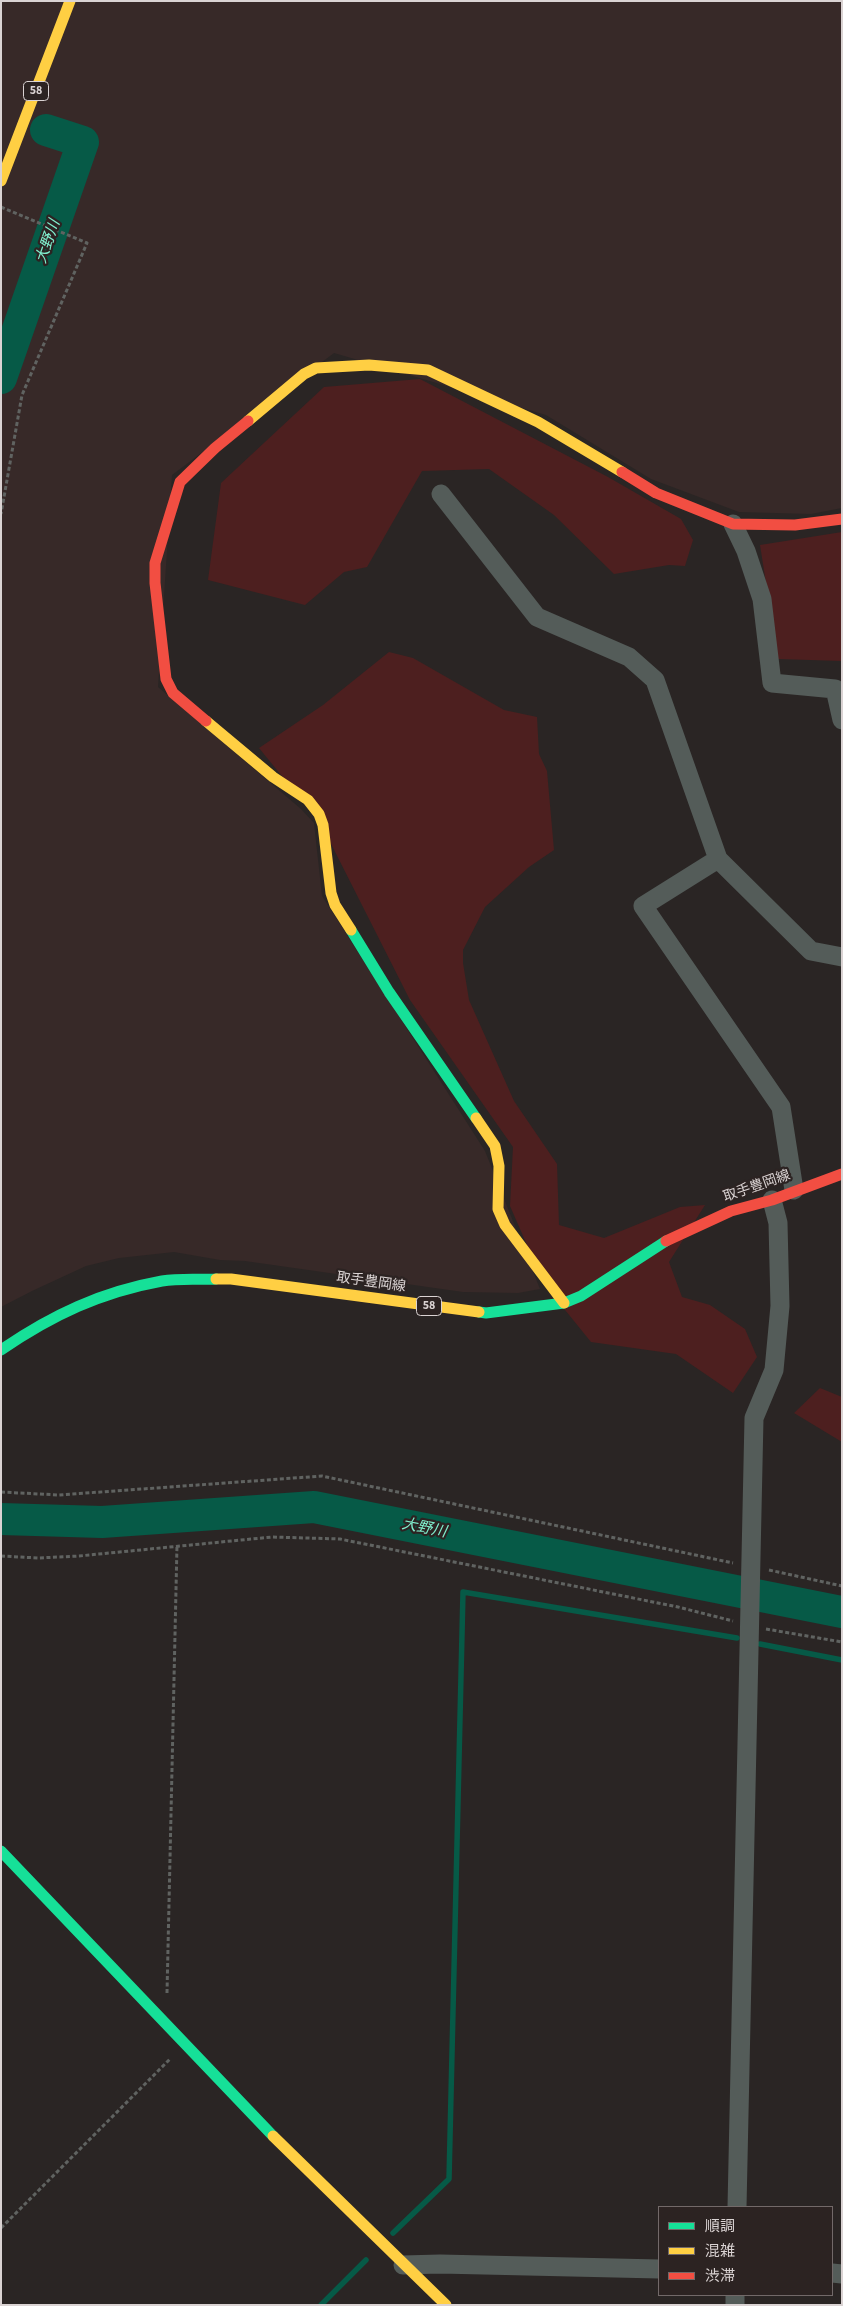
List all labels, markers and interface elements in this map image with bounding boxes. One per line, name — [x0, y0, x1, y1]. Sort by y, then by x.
road number: 58 — [24, 82, 48, 100]
water label: 大野川 — [33, 218, 65, 266]
street label: 取手豊岡線 — [721, 1168, 793, 1206]
street label: 取手豊岡線 — [335, 1270, 407, 1296]
road number: 58 — [416, 1296, 442, 1315]
water label: 大野川 — [400, 1516, 448, 1542]
legend — [658, 2206, 833, 2296]
text: 順調 — [705, 2216, 735, 2237]
text: 混雑 — [705, 2241, 735, 2262]
text: 渋滞 — [705, 2266, 735, 2287]

